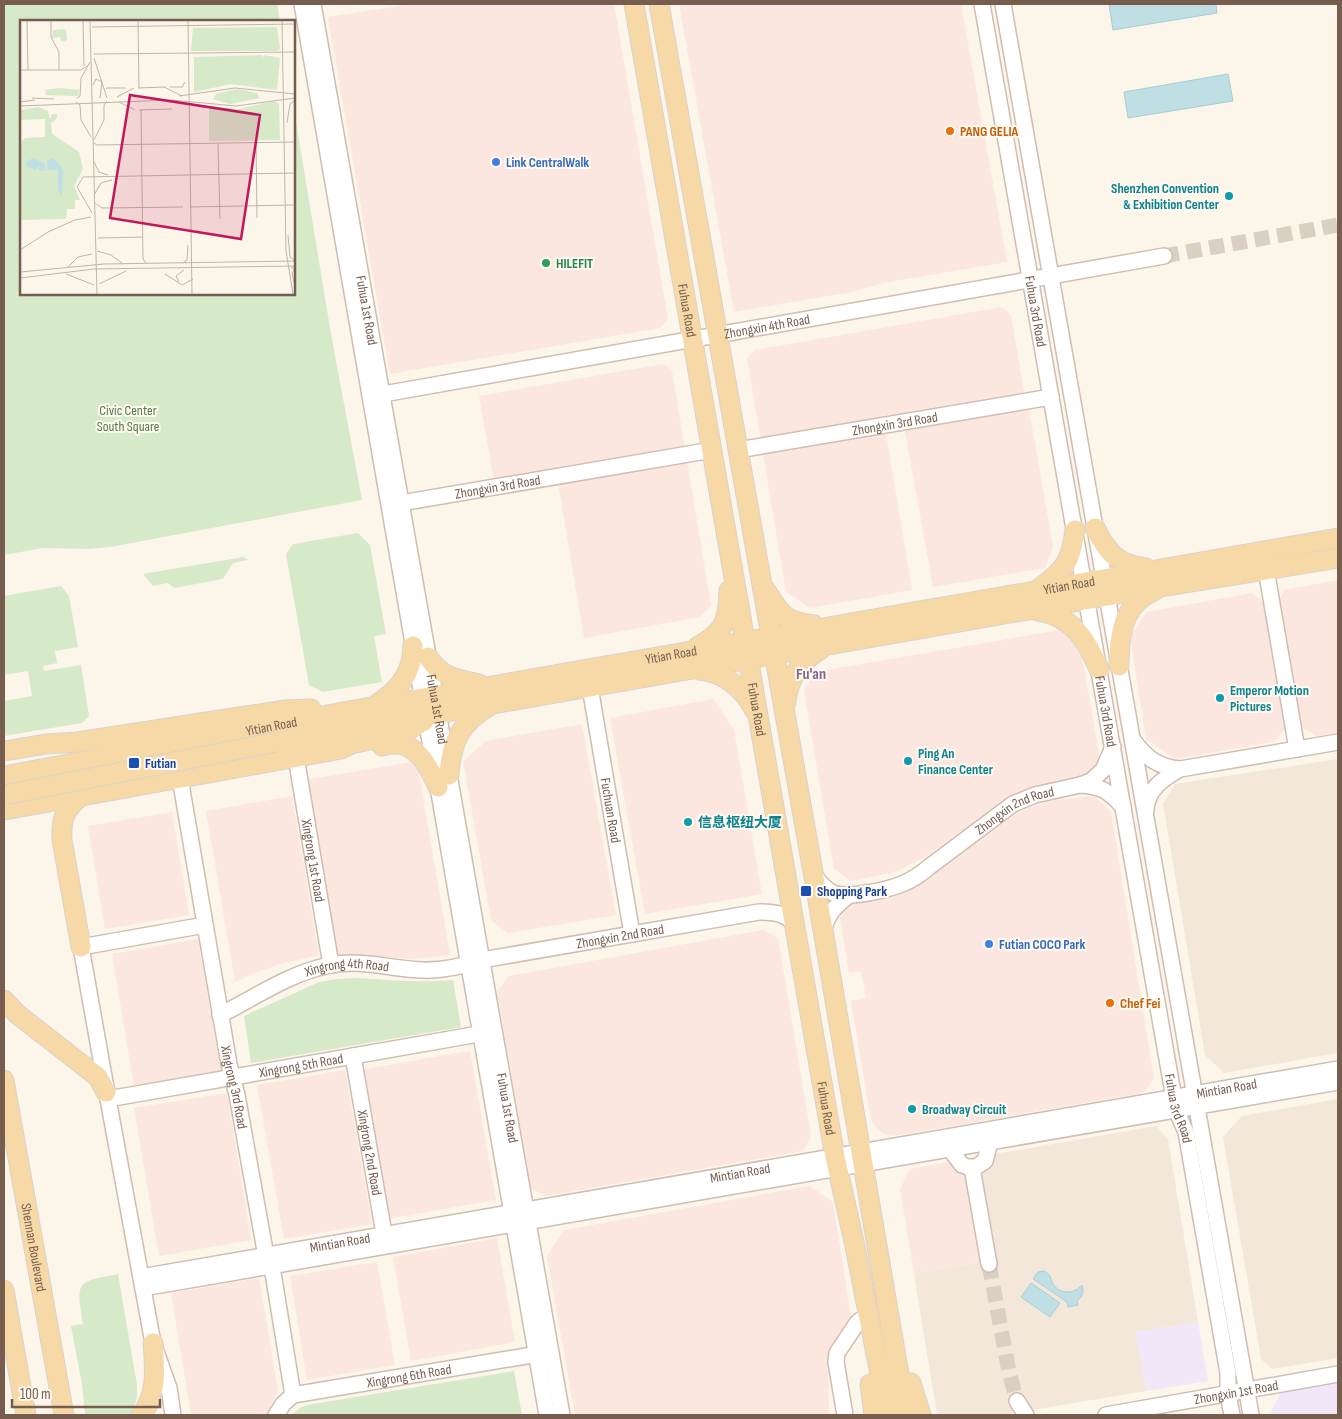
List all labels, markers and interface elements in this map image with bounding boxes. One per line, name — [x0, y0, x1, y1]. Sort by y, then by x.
inset map — [20, 20, 295, 295]
place label: PANG GELIA — [960, 123, 1019, 140]
marker: PANG GELIA — [944, 125, 956, 137]
place label: Link CentralWalk — [506, 154, 589, 171]
marker: Link CentralWalk — [490, 156, 502, 168]
place label: Shenzhen Convention & Exhibition Center — [1111, 180, 1220, 213]
marker: Shenzhen Convention & Exhibition Center — [1223, 190, 1235, 202]
place label: HILEFIT — [556, 255, 593, 272]
marker: HILEFIT — [540, 257, 552, 269]
street label: Fuhua 1st Road — [353, 274, 382, 347]
street label: Fuhua 3rd Road — [1021, 275, 1050, 348]
street label: Fuhua Road — [674, 282, 700, 339]
street label: Zhongxin 4th Road — [723, 310, 811, 342]
park label: Civic Center South Square — [97, 402, 159, 435]
street label: Zhongxin 3rd Road — [851, 408, 939, 439]
street label: Zhongxin 3rd Road — [454, 471, 542, 502]
street label: Yitian Road — [1042, 572, 1096, 598]
street label: Yitian Road — [644, 642, 698, 667]
district label: Fu'an — [796, 665, 826, 684]
street label: Fuhua 1st Road — [423, 673, 452, 745]
street label: Fuhua 3rd Road — [1091, 674, 1121, 748]
street label: Fuhua Road — [744, 681, 770, 738]
place label: Emperor Motion Pictures — [1230, 682, 1309, 715]
marker: Emperor Motion Pictures — [1214, 692, 1226, 704]
street label: Yitian Road — [244, 713, 299, 739]
place label: Ping An Finance Center — [918, 745, 994, 778]
place label: Futian — [145, 755, 176, 772]
marker: Ping An Finance Center — [902, 755, 914, 767]
marker: Futian — [127, 756, 141, 770]
street label: Fuchuan Road — [597, 776, 625, 844]
street label: Zhongxin 2nd Road — [971, 783, 1056, 838]
place label: 信息枢纽大厦 — [698, 814, 782, 831]
marker: 信息枢纽大厦 — [682, 816, 694, 828]
street label: Xingrong 1st Road — [298, 817, 329, 903]
place label: Shopping Park — [817, 883, 887, 900]
marker: Shopping Park — [799, 884, 813, 898]
street label: Zhongxin 2nd Road — [575, 920, 665, 952]
place label: Futian COCO Park — [999, 936, 1086, 953]
marker: Futian COCO Park — [983, 938, 995, 950]
street label: Xingrong 4th Road — [301, 955, 390, 980]
place label: Chef Fei — [1120, 995, 1160, 1012]
marker: Chef Fei — [1104, 997, 1116, 1009]
street label: Xingrong 3rd Road — [217, 1043, 251, 1130]
street label: Xingrong 5th Road — [257, 1049, 345, 1081]
street label: Fuhua 1st Road — [493, 1072, 522, 1144]
street label: Fuhua 3rd Road — [1161, 1072, 1196, 1144]
street label: Mintian Road — [1195, 1075, 1258, 1102]
street label: Fuhua Road — [814, 1080, 840, 1137]
place label: Broadway Circuit — [922, 1101, 1007, 1118]
marker: Broadway Circuit — [906, 1103, 918, 1115]
street label: Xingrong 2nd Road — [354, 1107, 386, 1197]
street label: Mintian Road — [709, 1159, 772, 1186]
street label: Shennan Boulevard — [18, 1202, 50, 1293]
street label: Mintian Road — [309, 1229, 372, 1256]
street label: Xingrong 6th Road — [364, 1360, 453, 1391]
scale bar — [12, 1376, 160, 1408]
street label: Zhongxin 1st Road — [1193, 1376, 1280, 1408]
text: 100 m — [20, 1385, 51, 1404]

